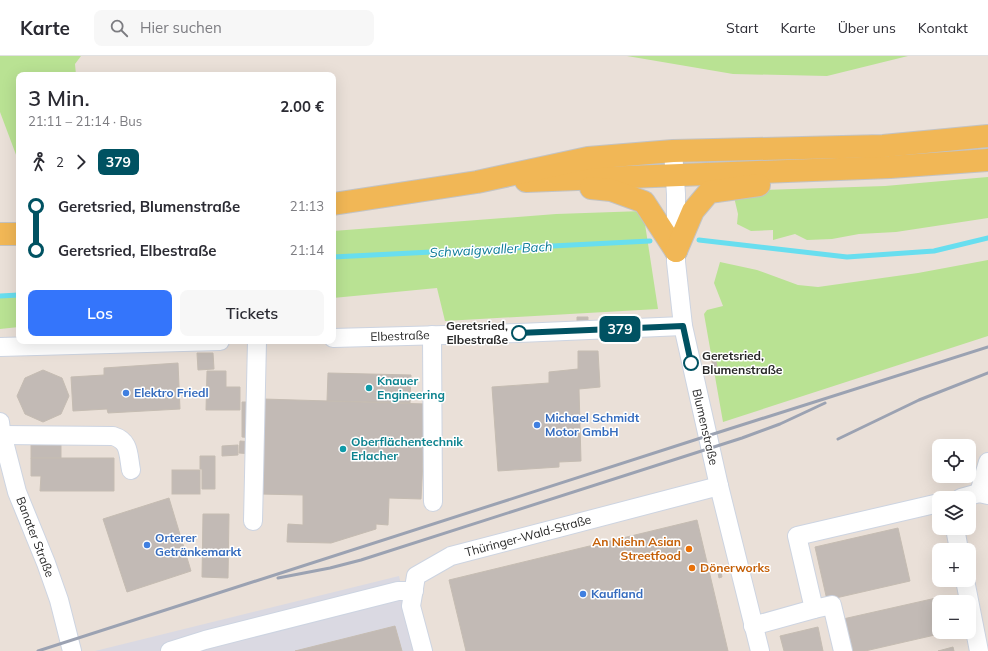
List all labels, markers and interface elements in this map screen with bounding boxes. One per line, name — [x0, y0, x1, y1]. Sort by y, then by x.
search box — [94, 10, 374, 46]
text: Karte — [20, 16, 70, 40]
icon: search — [108, 17, 130, 39]
text: Hier suchen — [140, 18, 222, 37]
text: Start — [726, 19, 758, 37]
text: Karte — [780, 19, 816, 37]
text: Über uns — [838, 19, 896, 37]
text: Kontakt — [918, 19, 968, 37]
text: 3 Min. — [28, 84, 90, 112]
text: 2.00 € — [280, 97, 324, 116]
text: 21:11 – 21:14 · Bus — [28, 113, 142, 129]
icon: walk — [28, 151, 50, 173]
icon: forward — [70, 151, 92, 173]
text: 379 — [106, 153, 131, 171]
text: 2 — [56, 154, 64, 170]
text: Geretsried, Blumenstraße — [58, 197, 240, 216]
text: 21:13 — [290, 198, 324, 214]
water label: Schwaigwaller Bach — [429, 238, 553, 260]
text: Geretsried, Elbestraße — [58, 241, 217, 260]
text: 21:14 — [290, 242, 324, 258]
button: Los — [28, 290, 172, 336]
button: Tickets — [180, 290, 324, 336]
line badge: 379 — [597, 316, 643, 342]
place label: Geretsried, Elbestraße — [446, 318, 508, 347]
text: 379 — [607, 320, 633, 338]
marker: Geretsried, Elbestraße — [511, 325, 527, 341]
street label: Elbestraße — [370, 327, 430, 344]
place label: Geretsried, Blumenstraße — [702, 348, 783, 377]
marker: Geretsried, Blumenstraße — [683, 355, 699, 371]
place label: Knauer Engineering — [377, 373, 445, 402]
marker: Knauer Engineering — [364, 383, 374, 393]
place label: Elektro Friedl — [134, 385, 209, 400]
street label: Blumenstraße — [689, 387, 722, 466]
marker: Elektro Friedl — [121, 388, 131, 398]
place label: Michael Schmidt Motor GmbH — [545, 410, 640, 439]
marker: Michael Schmidt Motor GmbH — [532, 420, 542, 430]
place label: Oberflächentechnik Erlacher — [351, 434, 463, 463]
map controls — [932, 439, 976, 639]
button: locate — [932, 439, 976, 483]
marker: Oberflächentechnik Erlacher — [338, 444, 348, 454]
button: layers — [932, 491, 976, 535]
street label: Banater Straße — [13, 494, 58, 579]
street label: Thüringer-Wald-Straße — [463, 511, 593, 560]
place label: Orterer Getränkemarkt — [155, 530, 242, 559]
place label: An Niehn Asian Streetfood — [592, 534, 681, 563]
marker: Orterer Getränkemarkt — [142, 540, 152, 550]
button: + — [932, 543, 976, 587]
marker: An Niehn Asian Streetfood — [684, 544, 694, 554]
place label: Dönerworks — [700, 560, 770, 575]
marker: Dönerworks — [687, 563, 697, 573]
place label: Kaufland — [591, 586, 643, 601]
marker: Kaufland — [578, 589, 588, 599]
button: − — [932, 595, 976, 639]

